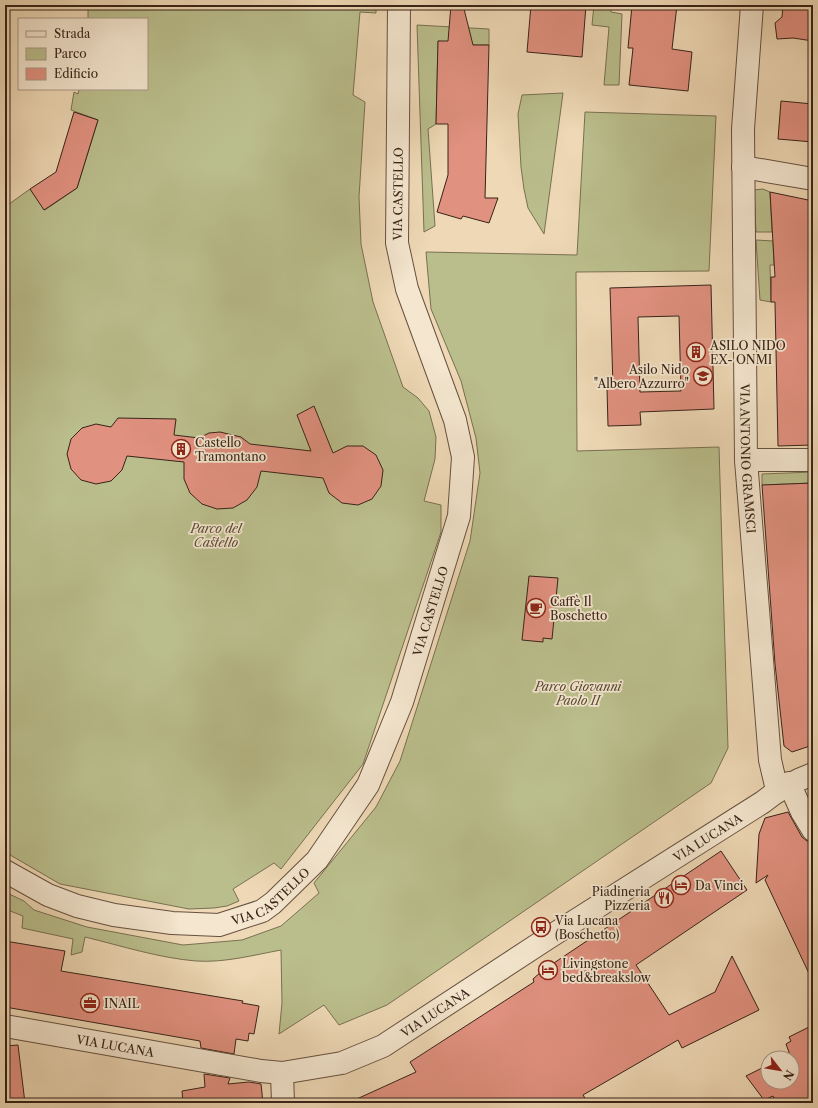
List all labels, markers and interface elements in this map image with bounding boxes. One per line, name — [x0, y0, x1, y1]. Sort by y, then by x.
legend — [18, 18, 148, 90]
text: Strada — [54, 26, 91, 41]
text: Parco — [54, 46, 87, 61]
text: Edificio — [54, 66, 98, 81]
street label: VIA CASTELLO — [390, 147, 405, 241]
place label: ASILO NIDO EX- ONMI — [709, 338, 786, 367]
building icon: ASILO NIDO EX- ONMI — [685, 341, 707, 363]
place label: Asilo Nido "Albero Azzurro" — [594, 362, 689, 391]
school or university icon: Asilo Nido "Albero Azzurro" — [692, 365, 714, 387]
street label: VIA ANTONIO GRAMSCI — [738, 383, 759, 534]
place label: Castello Tramontano — [195, 435, 266, 464]
building icon: Castello Tramontano — [170, 438, 192, 460]
park label: Parco del Castello — [189, 521, 243, 550]
street label: VIA CASTELLO — [409, 564, 451, 659]
place label: Caffè Il Boschetto — [550, 594, 607, 623]
cafe icon: Caffè Il Boschetto — [525, 597, 547, 619]
park label: Parco Giovanni Paolo II — [534, 679, 623, 708]
street label: VIA LUCANA — [669, 809, 746, 865]
street label: VIA CASTELLO — [229, 864, 312, 928]
hotel icon: Da Vinci — [670, 874, 692, 896]
place label: Da Vinci — [695, 878, 744, 893]
place label: Piadineria Pizzeria — [592, 884, 651, 913]
restaurant icon: Piadineria Pizzeria — [653, 887, 675, 909]
place label: Via Lucana (Boschetto) — [554, 913, 620, 942]
bus stop icon: Via Lucana (Boschetto) — [530, 916, 552, 938]
place label: Livingstone bed&breakslow — [562, 956, 652, 985]
hotel icon: Livingstone bed&breakslow — [537, 959, 559, 981]
street label: VIA LUCANA — [397, 984, 473, 1041]
office icon: INAIL — [79, 992, 101, 1014]
place label: INAIL — [104, 996, 140, 1011]
street label: VIA LUCANA — [74, 1031, 156, 1060]
north arrow — [760, 1050, 800, 1090]
text: N — [780, 1067, 797, 1083]

